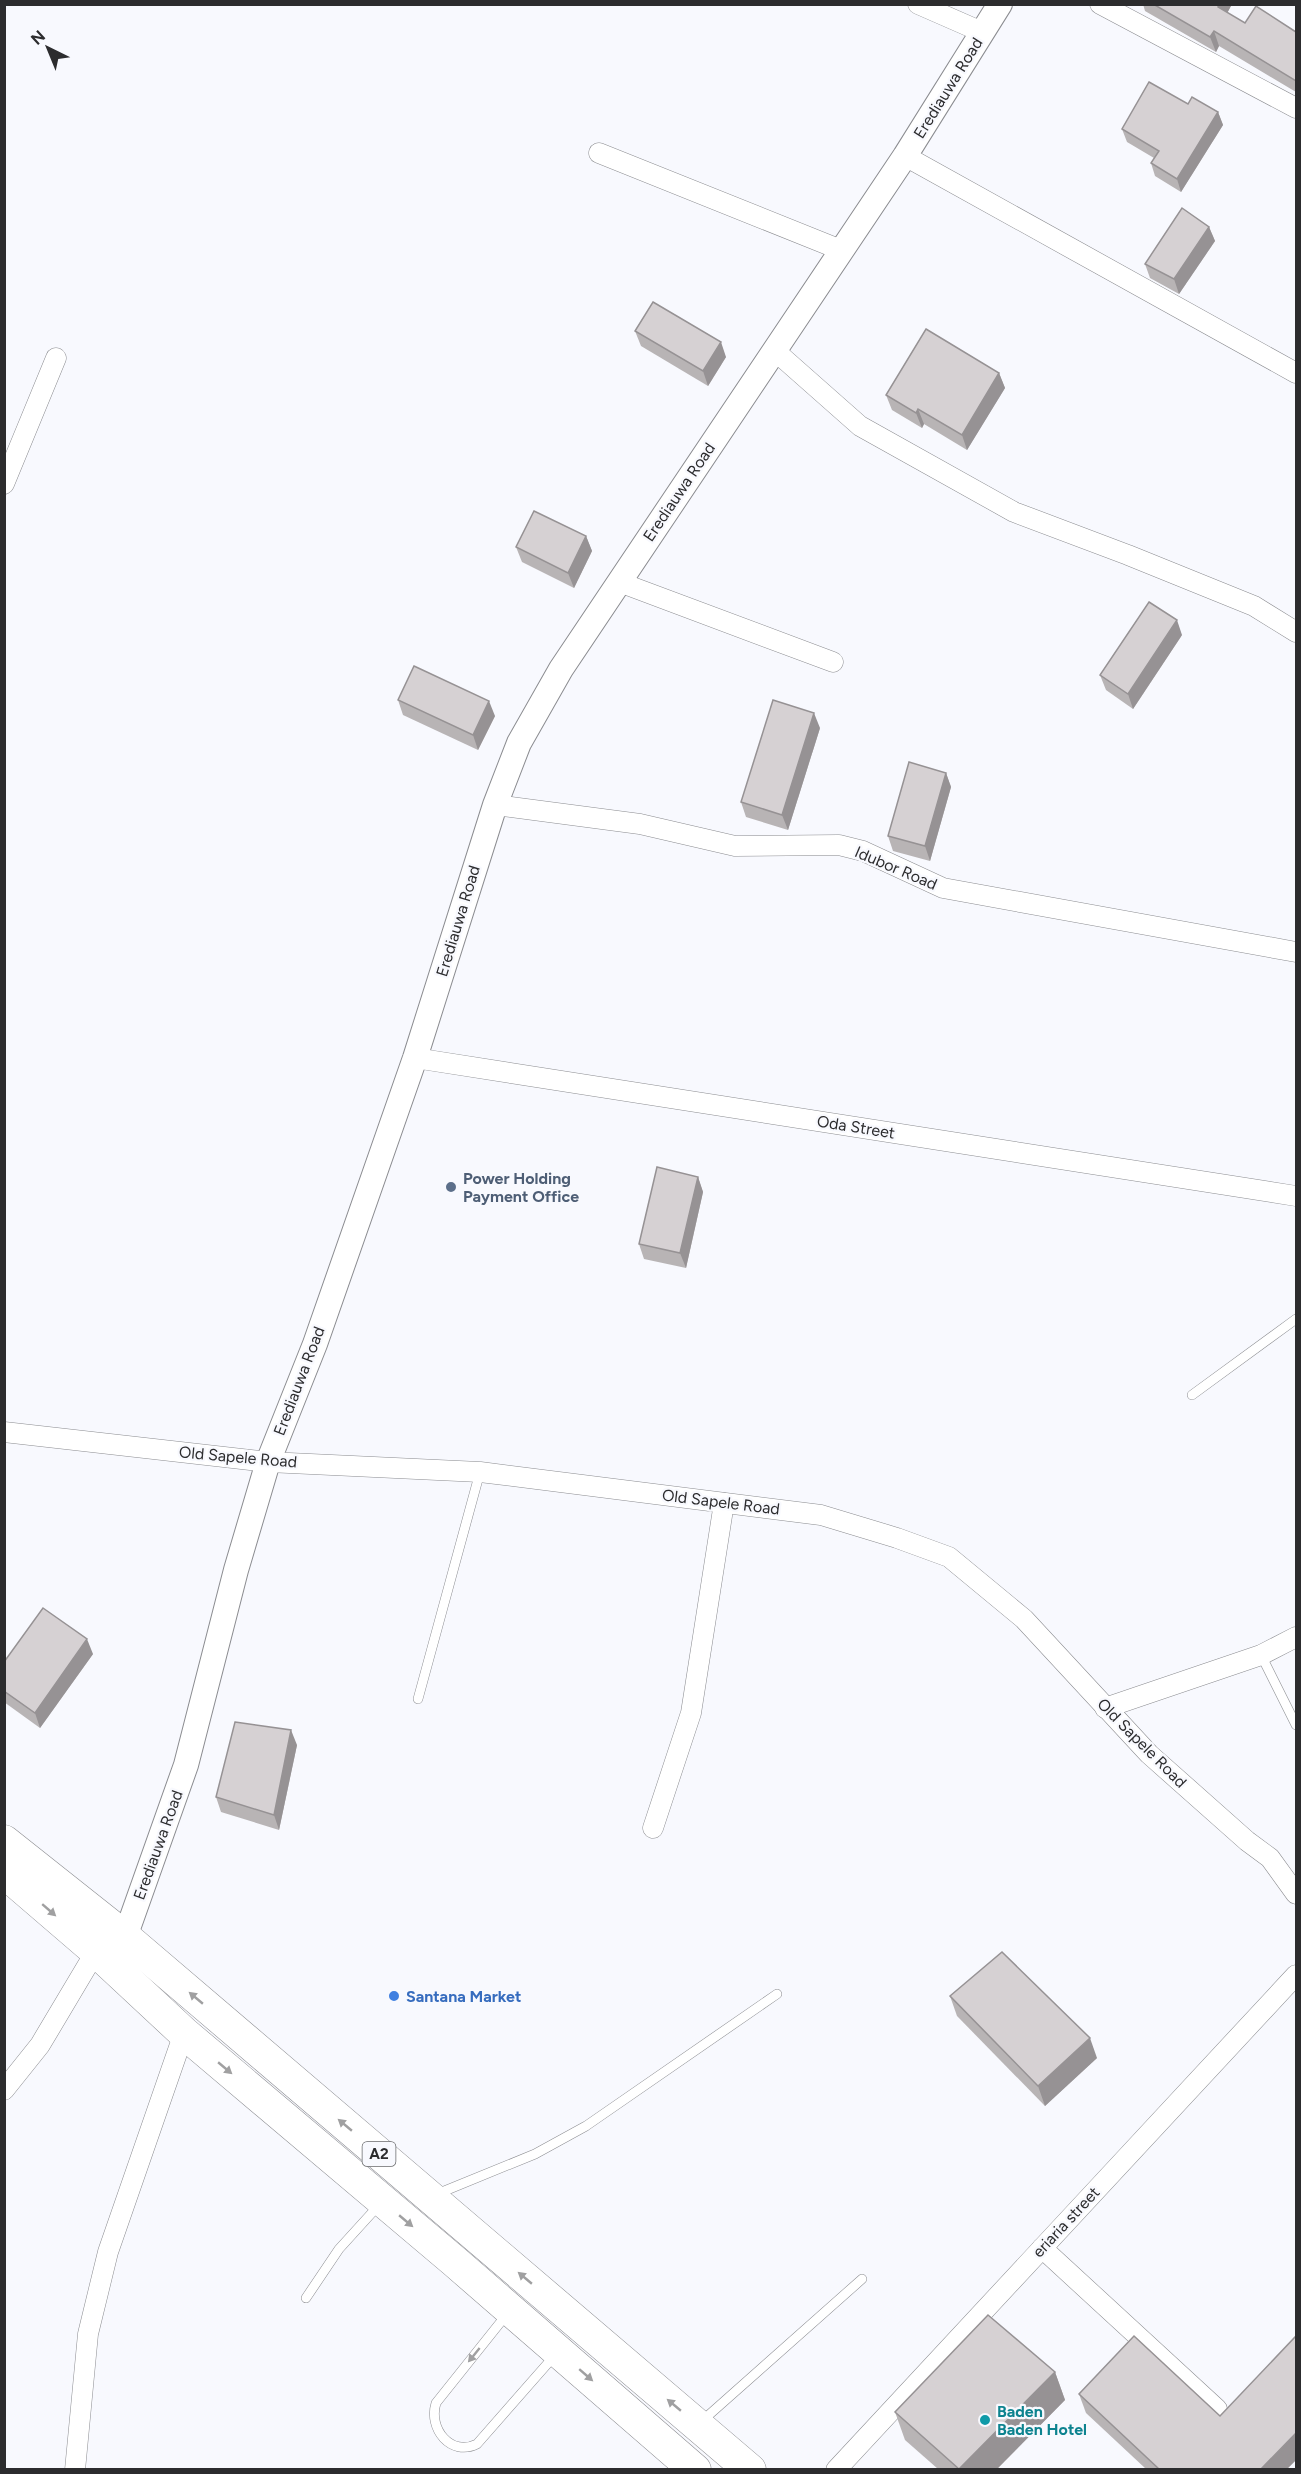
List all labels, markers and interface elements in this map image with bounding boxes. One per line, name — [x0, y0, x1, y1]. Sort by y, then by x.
north arrow — [18, 18, 78, 78]
text: N — [27, 26, 49, 49]
street label: Erediauwa Road — [909, 34, 987, 142]
street label: Erediauwa Road — [639, 439, 719, 545]
street label: Idubor Road — [852, 842, 940, 894]
street label: Erediauwa Road — [432, 863, 484, 979]
street label: Oda Street — [816, 1111, 896, 1143]
place label: Power Holding Payment Office — [463, 1169, 579, 1206]
marker: Power Holding Payment Office — [444, 1180, 458, 1194]
street label: Erediauwa Road — [270, 1324, 328, 1438]
street label: Old Sapele Road — [178, 1442, 298, 1472]
street label: Old Sapele Road — [661, 1485, 781, 1519]
street label: Old Sapele Road — [1093, 1694, 1191, 1792]
street label: Erediauwa Road — [129, 1788, 187, 1902]
one-way arrow — [41, 1903, 56, 1916]
place label: Santana Market — [406, 1987, 521, 2006]
marker: Santana Market — [387, 1989, 401, 2003]
one-way arrow — [189, 1992, 204, 2005]
one-way arrow — [217, 2061, 232, 2074]
one-way arrow — [338, 2119, 353, 2132]
road number: A2 — [362, 2142, 395, 2166]
street label: eriaria street — [1028, 2183, 1104, 2261]
one-way arrow — [399, 2214, 414, 2227]
one-way arrow — [517, 2272, 533, 2285]
one-way arrow — [468, 2348, 481, 2363]
one-way arrow — [578, 2368, 593, 2381]
one-way arrow — [666, 2398, 682, 2411]
place label: Baden Baden Hotel — [997, 2402, 1087, 2439]
marker: Baden Baden Hotel — [978, 2413, 992, 2427]

